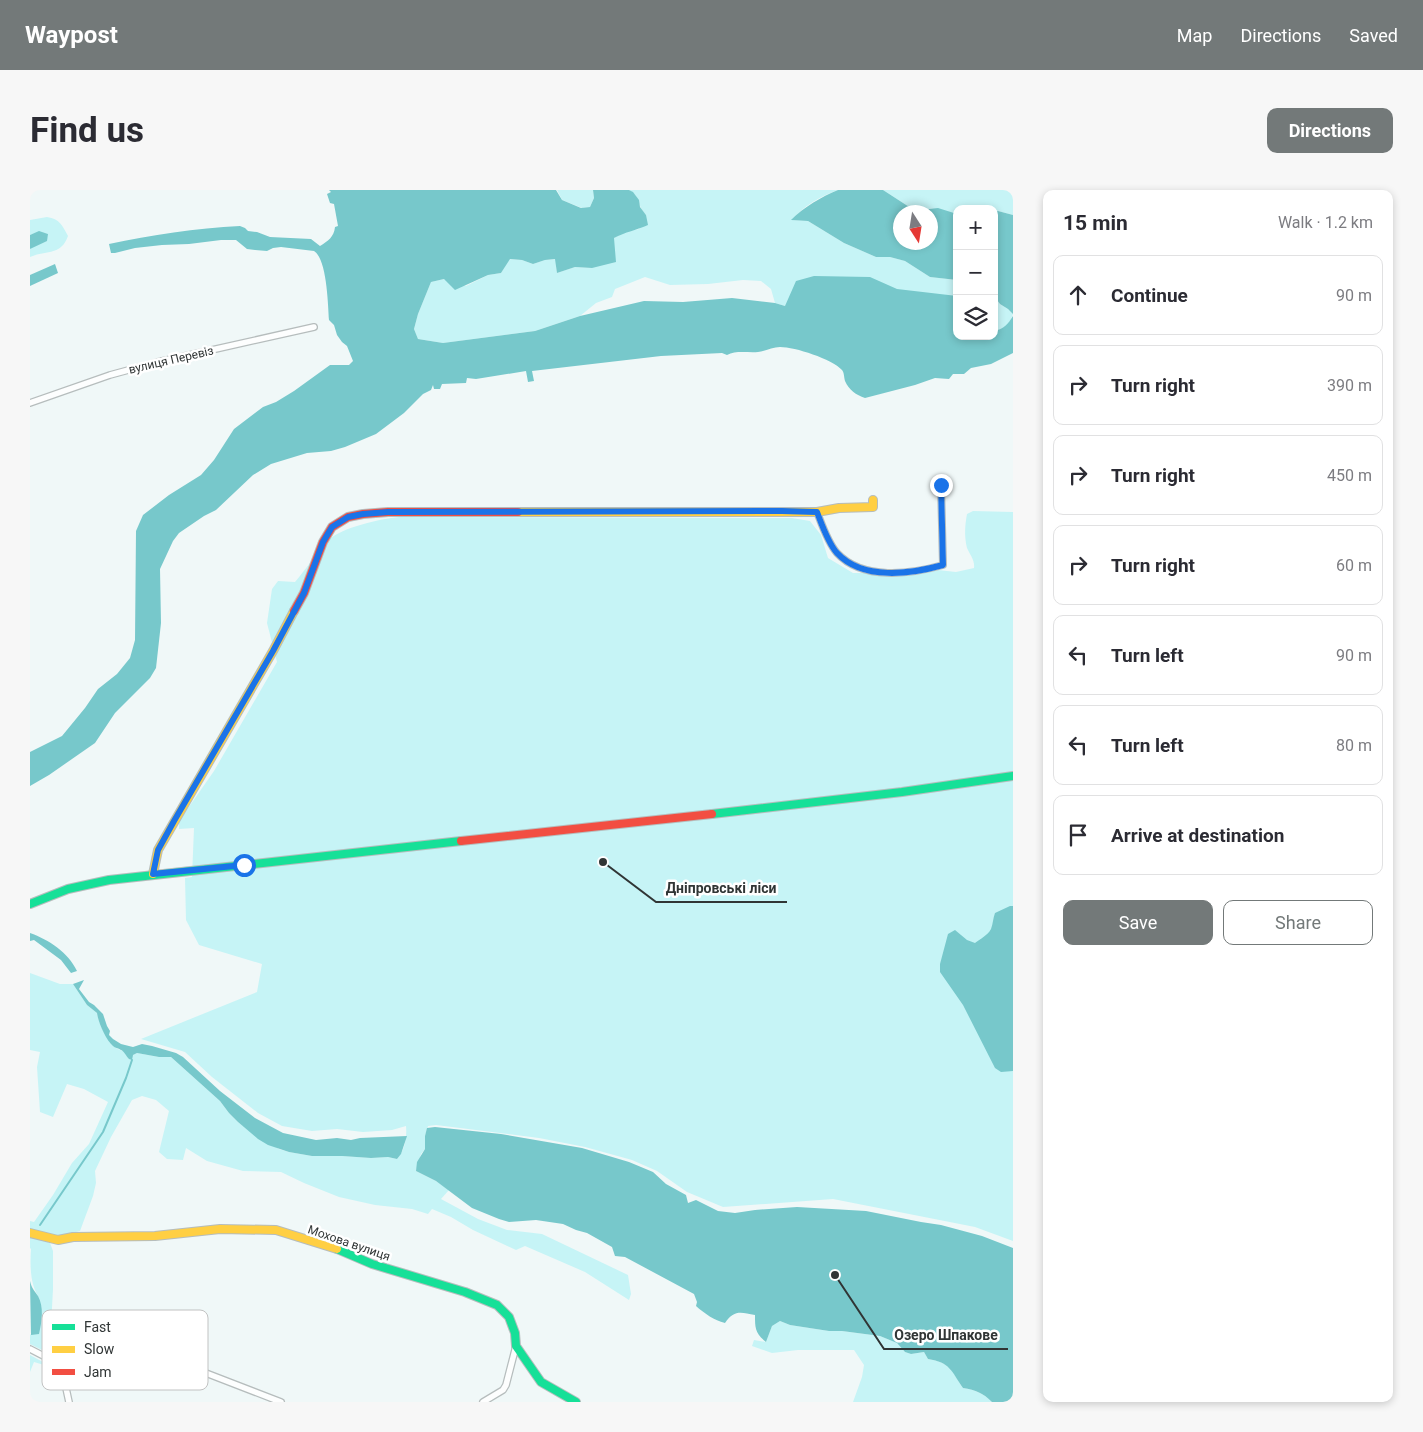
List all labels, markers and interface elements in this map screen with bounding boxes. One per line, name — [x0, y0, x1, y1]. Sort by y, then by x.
text: Waypost — [25, 21, 118, 49]
text: Map — [1177, 25, 1212, 46]
text: Directions — [1240, 25, 1321, 46]
text: Saved — [1349, 25, 1398, 46]
button: Directions — [1267, 108, 1393, 153]
text: Find us — [30, 110, 144, 151]
north arrow — [893, 205, 938, 250]
map controls — [953, 205, 998, 340]
button: + — [953, 205, 998, 250]
text: 15 min — [1063, 211, 1128, 235]
text: Walk · 1.2 km — [1278, 213, 1373, 232]
button: − — [953, 250, 998, 295]
icon: ahead — [1064, 281, 1092, 309]
text: Continue — [1111, 284, 1188, 307]
text: 90 m — [1336, 286, 1372, 305]
button: layers — [953, 295, 998, 340]
street label: вулиця Перевіз — [127, 343, 215, 377]
icon: right — [1064, 371, 1092, 399]
text: Turn right — [1111, 374, 1195, 397]
text: 390 m — [1327, 376, 1372, 395]
icon: right — [1064, 461, 1092, 489]
text: Turn right — [1111, 464, 1195, 487]
text: 450 m — [1327, 466, 1372, 485]
route end — [930, 474, 953, 497]
icon: right — [1064, 551, 1092, 579]
text: Turn right — [1111, 554, 1195, 577]
text: 60 m — [1336, 556, 1372, 575]
icon: left — [1064, 641, 1092, 669]
text: Turn left — [1111, 644, 1184, 667]
text: 90 m — [1336, 646, 1372, 665]
icon: left — [1064, 731, 1092, 759]
text: Turn left — [1111, 734, 1184, 757]
text: 80 m — [1336, 736, 1372, 755]
icon: arrive — [1064, 821, 1092, 849]
text: Arrive at destination — [1111, 824, 1284, 847]
route start — [233, 854, 256, 877]
callout: Дніпровські ліси — [656, 873, 787, 902]
text: Дніпровські ліси — [666, 880, 776, 896]
button: Save — [1063, 900, 1213, 945]
button: Share — [1223, 900, 1373, 945]
street label: Мохова вулиця — [306, 1222, 392, 1264]
legend — [42, 1310, 208, 1390]
text: Fast — [84, 1319, 111, 1335]
callout: Озеро Шпакове — [884, 1320, 1008, 1349]
text: Озеро Шпакове — [894, 1327, 998, 1343]
text: Slow — [84, 1341, 115, 1357]
text: Jam — [84, 1364, 112, 1380]

